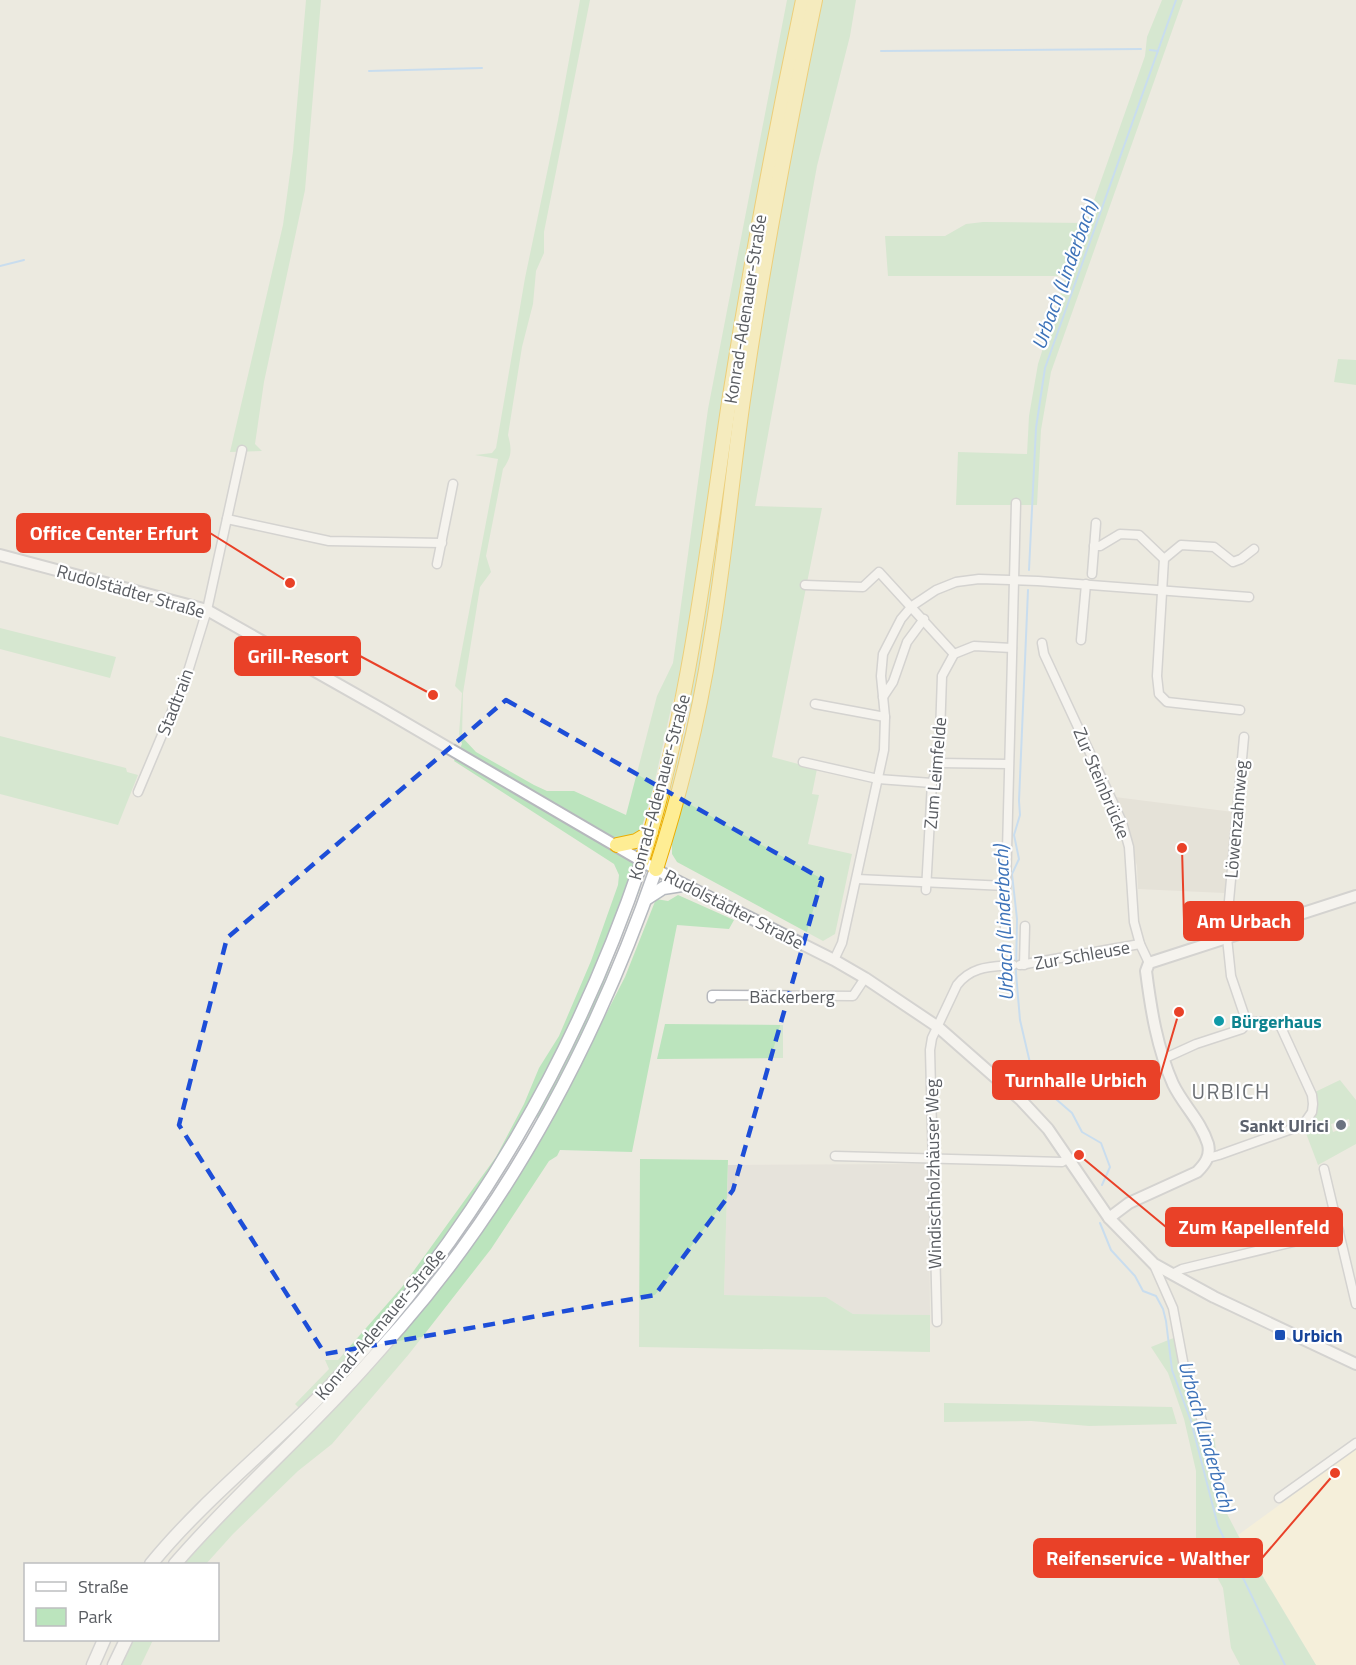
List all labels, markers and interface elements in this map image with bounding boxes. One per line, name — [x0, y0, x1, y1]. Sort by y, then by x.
water label: Urbach (Linderbach) — [1023, 195, 1106, 353]
street label: Konrad-Adenauer-Straße — [717, 212, 773, 406]
callout: Office Center Erfurt — [17, 514, 210, 552]
text: Office Center Erfurt — [30, 517, 198, 548]
street label: Rudolstädter Straße — [54, 557, 208, 625]
callout: Grill-Resort — [235, 637, 360, 675]
text: Grill-Resort — [247, 640, 349, 671]
street label: Stadtrain — [150, 665, 200, 739]
street label: Konrad-Adenauer-Straße — [621, 691, 697, 883]
street label: Zum Leimfelde — [917, 716, 953, 830]
street label: Zur Steinbrücke — [1066, 723, 1138, 843]
street label: Löwenzahnweg — [1217, 759, 1255, 879]
water label: Urbach (Linderbach) — [985, 843, 1021, 1001]
street label: Rudolstädter Straße — [660, 862, 808, 956]
callout: Am Urbach — [1184, 902, 1303, 940]
text: Am Urbach — [1197, 905, 1291, 936]
street label: Zur Schleuse — [1032, 933, 1132, 977]
street label: Bäckerberg — [749, 983, 835, 1010]
place label: Bürgerhaus — [1231, 1008, 1322, 1035]
marker: Bürgerhaus — [1212, 1014, 1226, 1028]
callout: Turnhalle Urbich — [993, 1061, 1159, 1099]
text: Turnhalle Urbich — [1005, 1064, 1147, 1095]
district label: URBICH — [1191, 1075, 1271, 1107]
street label: Windischholzhäuser Weg — [918, 1079, 948, 1269]
place label: Sankt Ulrici — [1240, 1112, 1329, 1139]
marker: Sankt Ulrici — [1334, 1118, 1348, 1132]
callout: Zum Kapellenfeld — [1166, 1208, 1342, 1246]
text: Zum Kapellenfeld — [1178, 1211, 1330, 1242]
street label: Konrad-Adenauer-Straße — [308, 1242, 452, 1406]
place label: Urbich — [1292, 1322, 1343, 1349]
marker: Urbich — [1273, 1328, 1287, 1342]
water label: Urbach (Linderbach) — [1171, 1357, 1244, 1516]
callout: Reifenservice - Walther — [1034, 1539, 1262, 1577]
text: Reifenservice - Walther — [1046, 1542, 1251, 1573]
legend — [24, 1563, 219, 1641]
text: Straße — [78, 1573, 129, 1600]
text: Park — [78, 1603, 113, 1630]

